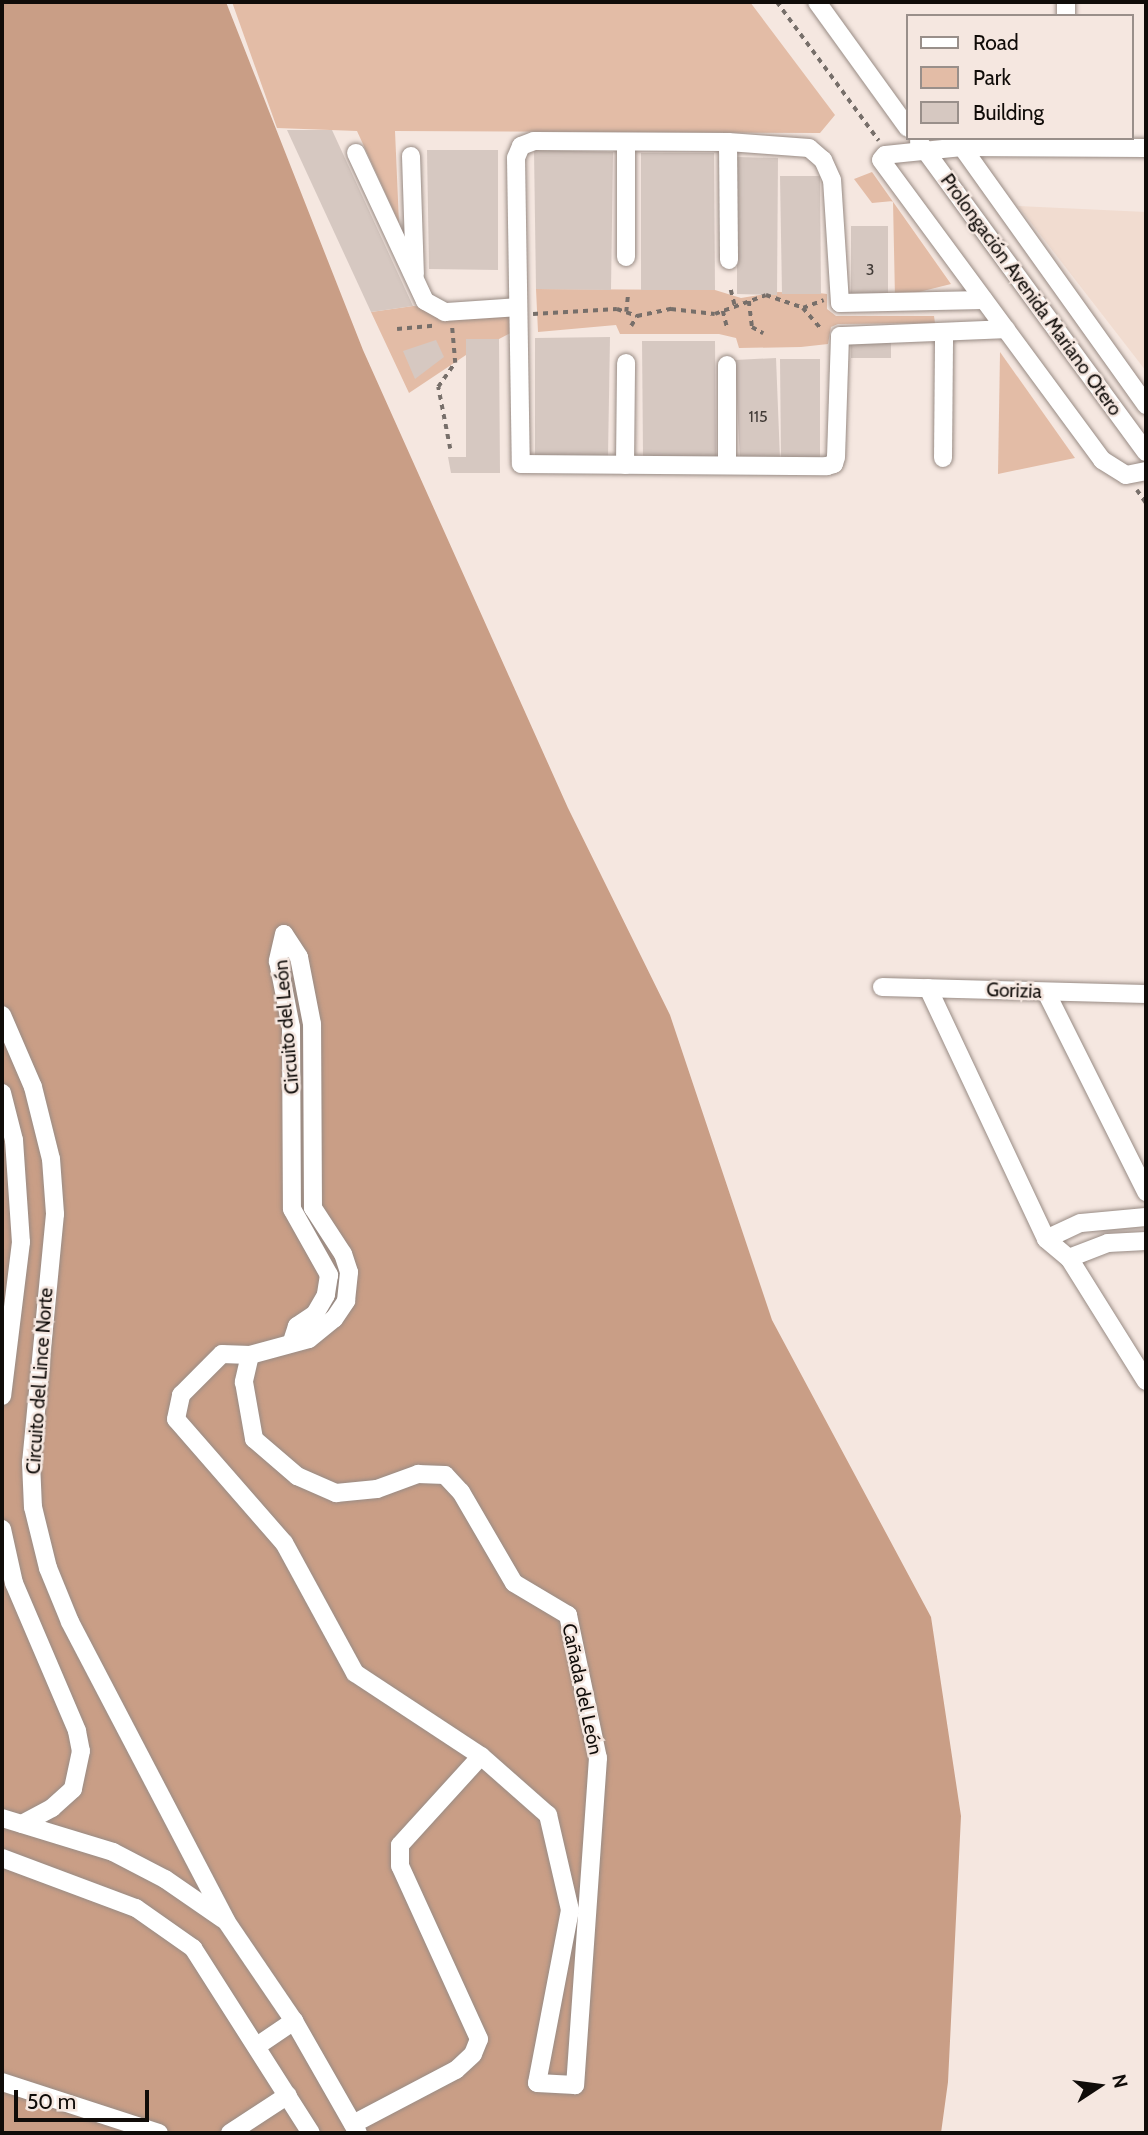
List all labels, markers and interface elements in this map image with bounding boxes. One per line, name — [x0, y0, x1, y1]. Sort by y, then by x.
legend — [906, 14, 1134, 140]
text: Road — [973, 30, 1019, 55]
text: Park — [973, 65, 1011, 90]
text: Building — [973, 100, 1044, 125]
street label: Prolongación Avenida Mariano Otero — [936, 170, 1126, 420]
house number: 3 — [866, 260, 874, 280]
house number: 115 — [748, 407, 768, 427]
street label: Circuito del León — [270, 959, 304, 1095]
street label: Gorizia — [986, 979, 1042, 1003]
street label: Circuito del Lince Norte — [22, 1287, 58, 1475]
street label: Cañada del León — [557, 1621, 607, 1757]
north arrow — [1064, 2051, 1134, 2121]
text: N — [1107, 2072, 1133, 2090]
scale bar — [18, 2076, 152, 2120]
text: 50 m — [27, 2089, 76, 2114]

